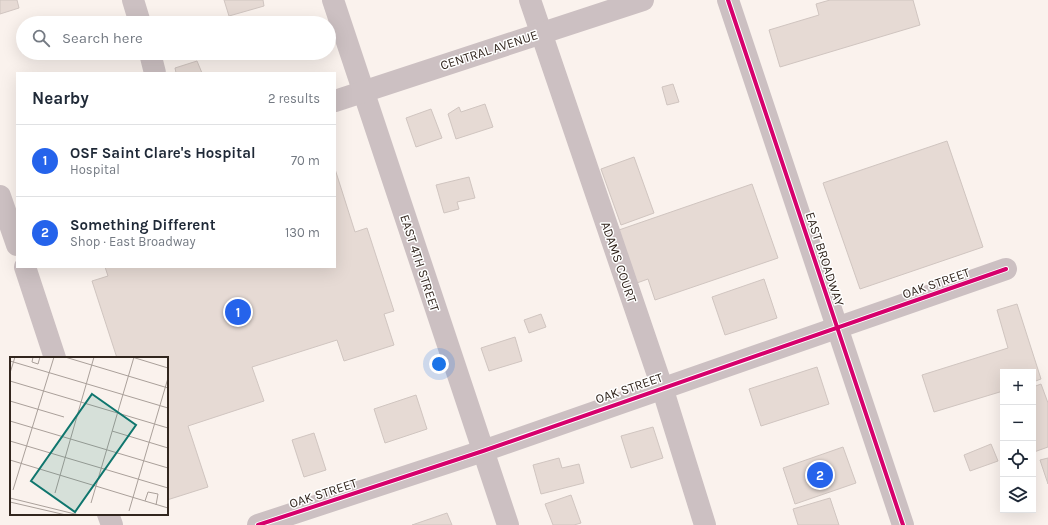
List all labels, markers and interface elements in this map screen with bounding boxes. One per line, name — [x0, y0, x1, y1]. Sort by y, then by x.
search box — [16, 16, 336, 60]
icon: search — [30, 27, 52, 49]
street label: CENTRAL AVENUE — [438, 27, 540, 73]
text: Search here — [62, 29, 143, 47]
text: Nearby — [32, 88, 89, 108]
text: 2 results — [268, 91, 320, 106]
text: OSF Saint Clare's Hospital — [70, 144, 256, 162]
text: 1 — [43, 153, 47, 168]
text: 70 m — [291, 153, 320, 168]
text: Hospital — [70, 162, 120, 177]
street label: EAST BROADWAY — [803, 210, 847, 308]
street label: EAST 4TH STREET — [397, 213, 443, 314]
text: Something Different — [70, 216, 216, 234]
street label: ADAMS COURT — [598, 219, 640, 305]
text: 2 — [41, 225, 49, 240]
text: 130 m — [285, 225, 320, 240]
text: Shop · East Broadway — [70, 234, 196, 249]
street label: OAK STREET — [900, 264, 972, 302]
pin: 1 — [225, 297, 251, 327]
your location — [429, 354, 449, 374]
inset map — [10, 357, 168, 515]
street label: OAK STREET — [593, 369, 665, 407]
map controls — [1000, 369, 1036, 513]
button: + — [1000, 369, 1036, 405]
button: − — [1000, 405, 1036, 441]
button: locate — [1000, 441, 1036, 477]
pin: 2 — [807, 460, 833, 490]
street label: OAK STREET — [287, 475, 359, 511]
button: layers — [1000, 477, 1036, 513]

